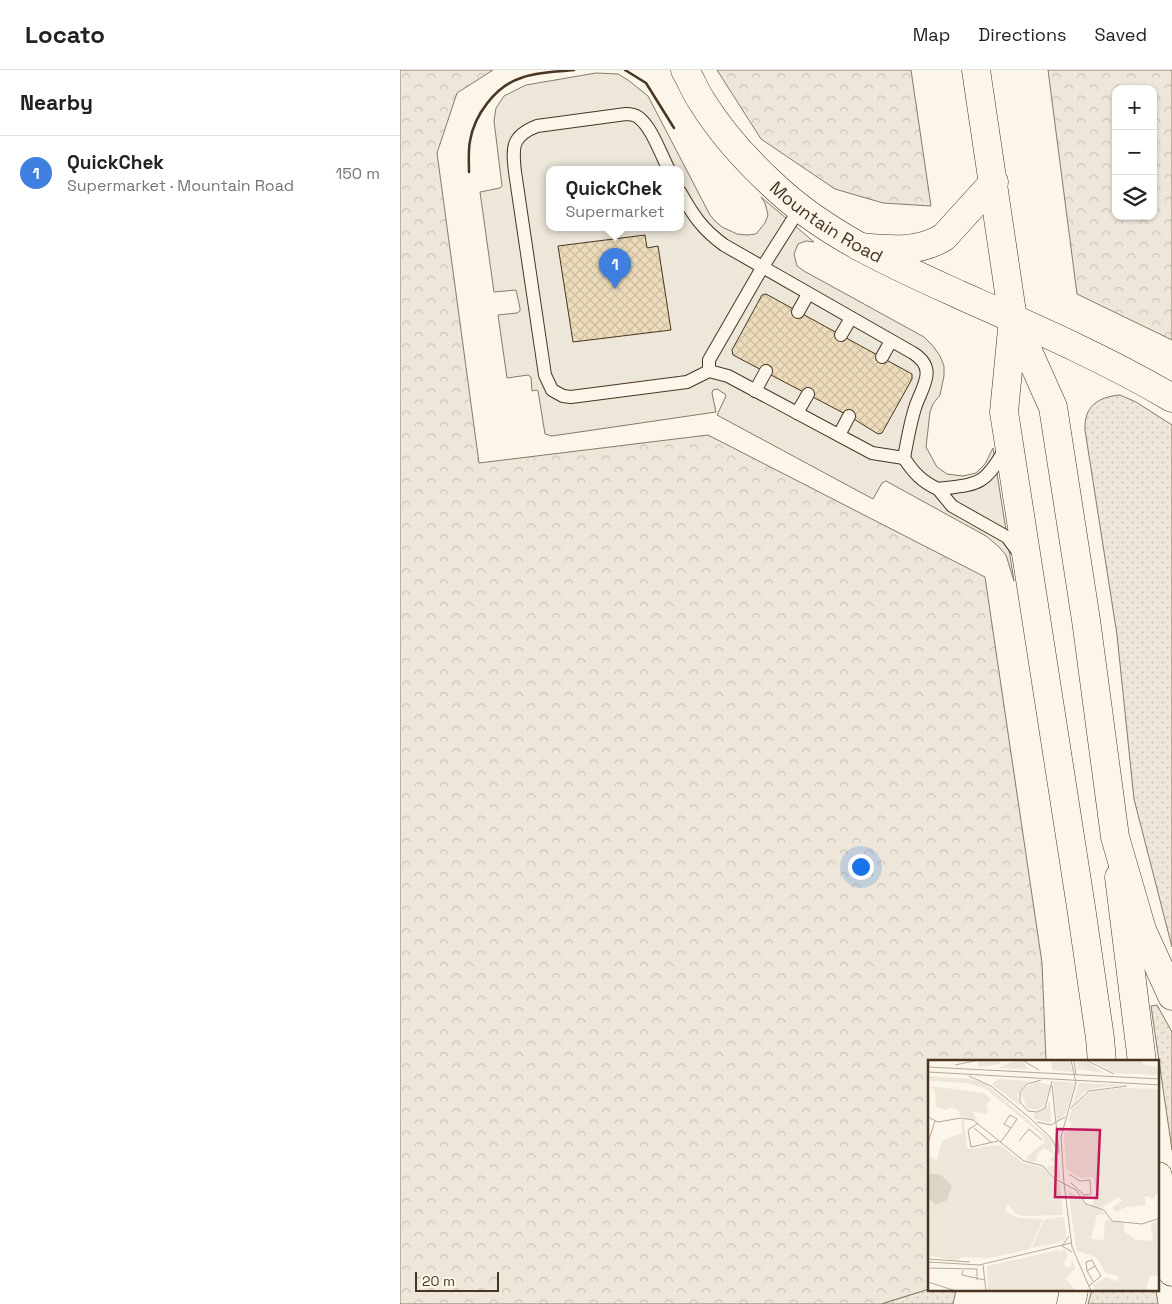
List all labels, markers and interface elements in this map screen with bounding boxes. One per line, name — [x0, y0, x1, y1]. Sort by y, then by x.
text: Locato — [25, 19, 105, 50]
text: Map — [913, 23, 950, 46]
text: Directions — [978, 23, 1067, 46]
text: Saved — [1095, 23, 1147, 46]
map controls — [1112, 85, 1157, 220]
button: + — [1112, 85, 1157, 130]
text: Nearby — [20, 89, 93, 116]
button: − — [1112, 130, 1157, 175]
text: QuickChek — [67, 150, 164, 175]
text: 1 — [32, 163, 40, 184]
text: 150 m — [336, 163, 380, 184]
popup — [546, 166, 684, 231]
text: Supermarket · Mountain Road — [67, 175, 294, 196]
button: layers — [1112, 175, 1157, 220]
text: QuickChek — [565, 176, 663, 201]
street label: Mountain Road — [765, 176, 887, 268]
text: Supermarket — [565, 201, 665, 222]
pin: 1 — [599, 248, 631, 289]
your location — [848, 854, 874, 880]
inset map — [928, 1060, 1160, 1292]
scale bar — [415, 1269, 499, 1292]
text: 20 m — [422, 1272, 455, 1290]

